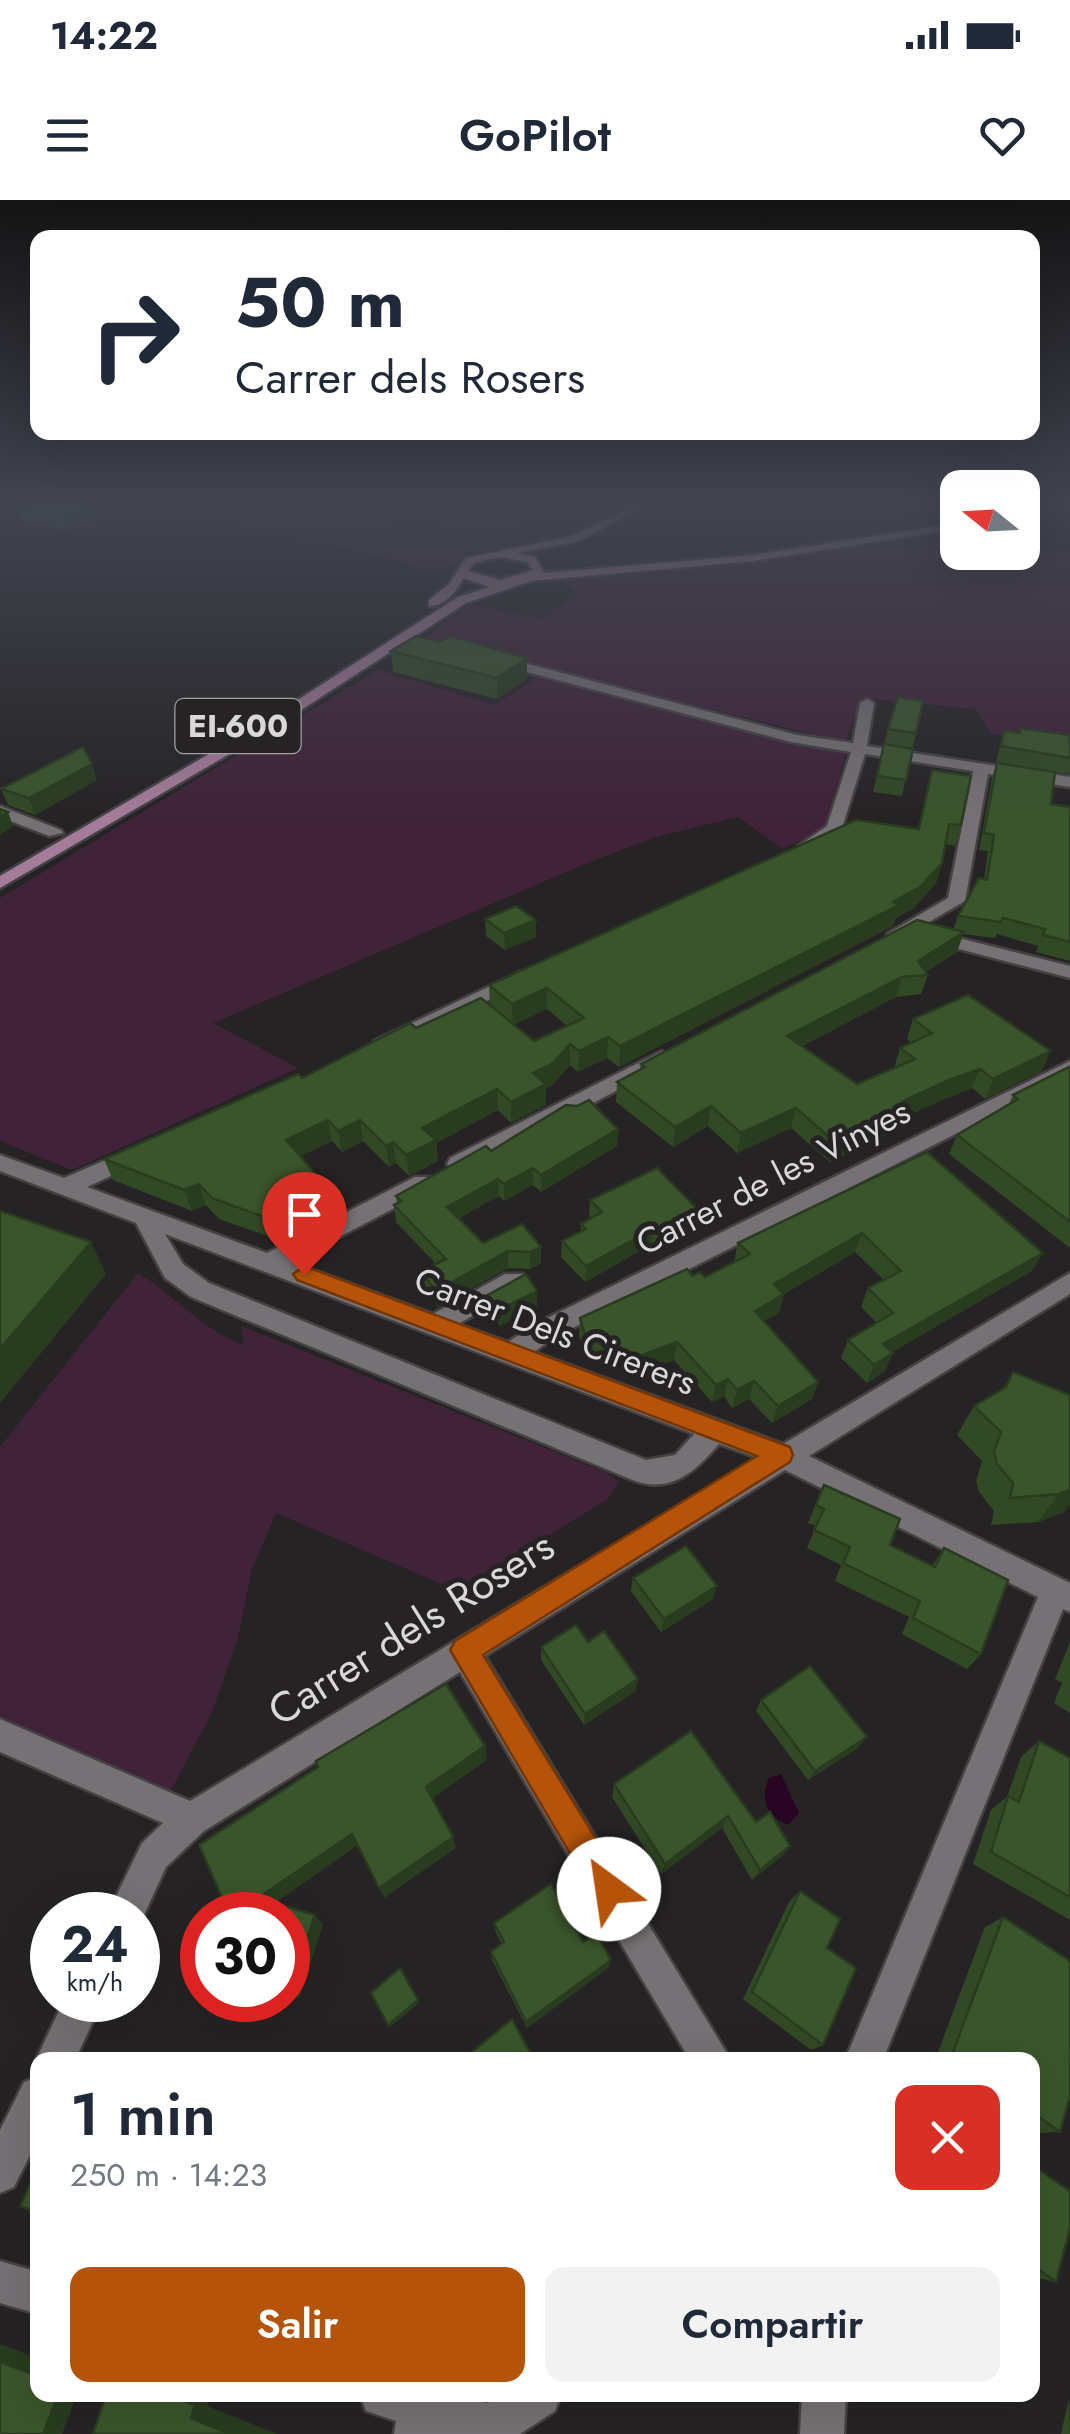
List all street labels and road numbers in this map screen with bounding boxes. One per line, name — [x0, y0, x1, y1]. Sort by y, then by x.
road number: EI-600 — [176, 699, 300, 753]
street label: Carrer de les Vinyes — [627, 1086, 919, 1268]
street label: Carrer Dels Cirerers — [407, 1254, 703, 1408]
street label: Carrer dels Rosers — [256, 1516, 566, 1740]

